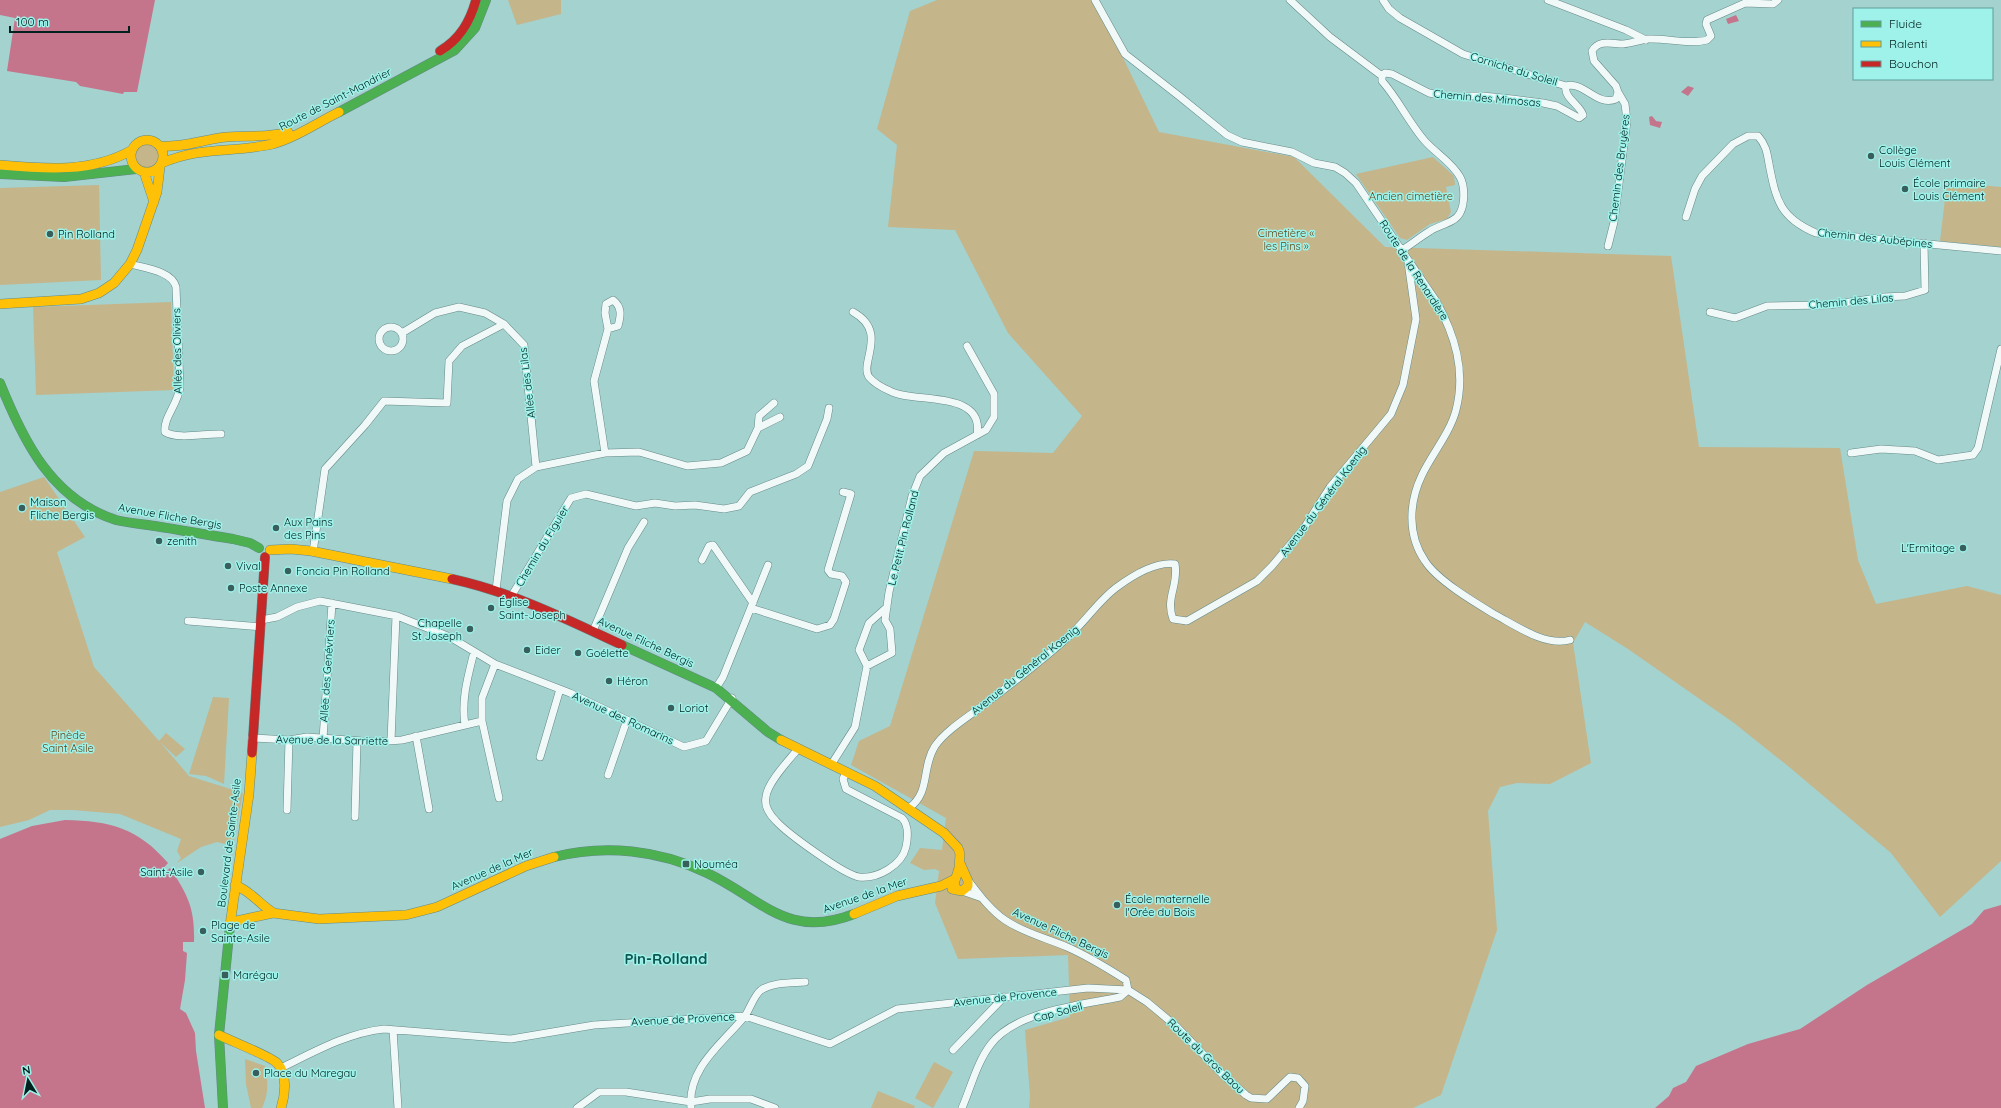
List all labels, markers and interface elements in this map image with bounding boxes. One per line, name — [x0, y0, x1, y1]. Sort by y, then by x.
scale bar — [10, 8, 129, 34]
legend — [1853, 8, 1993, 80]
text: 100 m — [16, 14, 49, 29]
text: Fluide — [1889, 16, 1922, 31]
text: Ralenti — [1889, 36, 1927, 51]
street label: Corniche du Soleil — [1469, 49, 1559, 89]
text: Bouchon — [1889, 56, 1938, 71]
street label: Route de Saint-Mandrier — [276, 64, 394, 133]
street label: Chemin des Mimosas — [1433, 86, 1541, 110]
street label: Chemin des Bruyères — [1605, 114, 1633, 222]
place label: Collège Louis Clément — [1879, 143, 1951, 170]
marker: Collège Louis Clément — [1866, 151, 1876, 161]
place label: École primaire Louis Clément — [1913, 176, 1986, 203]
marker: École primaire Louis Clément — [1900, 184, 1910, 194]
park label: Ancien cimetière — [1369, 189, 1453, 203]
street label: Route de la Renardière — [1376, 217, 1452, 323]
street label: Chemin des Aubépines — [1817, 225, 1933, 251]
park label: Cimetière « les Pins » — [1258, 226, 1314, 253]
place label: Pin Rolland — [58, 227, 115, 241]
marker: Pin Rolland — [45, 229, 55, 239]
street label: Chemin des Lilas — [1808, 290, 1894, 312]
street label: Allée des Oliviers — [169, 308, 185, 394]
street label: Allée des Lilas — [516, 347, 538, 419]
street label: Avenue du Général Koenig — [1277, 443, 1369, 559]
street label: Le Petit Pin Rolland — [884, 489, 922, 587]
place label: Maison Fliche Bergis — [30, 495, 94, 522]
street label: Avenue Fliche Bergis — [117, 500, 223, 532]
street label: Chemin du Figuier — [512, 502, 572, 589]
marker: Maison Fliche Bergis — [17, 503, 27, 513]
place label: Aux Pains des Pins — [284, 515, 333, 542]
marker: Aux Pains des Pins — [271, 523, 281, 533]
place label: zenith — [167, 534, 197, 548]
marker: zenith — [154, 536, 164, 546]
place label: L'Ermitage — [1901, 541, 1955, 555]
marker: L'Ermitage — [1958, 543, 1968, 553]
place label: Vival — [236, 559, 261, 573]
marker: Vival — [223, 561, 233, 571]
place label: Foncia Pin Rolland — [296, 564, 390, 578]
marker: Foncia Pin Rolland — [283, 566, 293, 576]
place label: Poste Annexe — [239, 581, 308, 595]
marker: Poste Annexe — [226, 583, 236, 593]
place label: Église Saint-Joseph — [499, 595, 566, 622]
marker: Église Saint-Joseph — [486, 603, 496, 613]
street label: Avenue Fliche Bergis — [596, 614, 696, 670]
place label: Chapelle St Joseph — [412, 616, 462, 643]
street label: Allée des Genévriers — [316, 619, 338, 723]
street label: Avenue du Général Koenig — [968, 622, 1082, 718]
marker: Chapelle St Joseph — [465, 624, 475, 634]
place label: Eider — [535, 643, 561, 657]
marker: Eider — [522, 645, 532, 655]
place label: Goélette — [586, 646, 629, 660]
marker: Goélette — [573, 648, 583, 658]
place label: Héron — [617, 674, 648, 688]
marker: Héron — [604, 676, 614, 686]
street label: Avenue des Romarins — [570, 688, 676, 748]
place label: Loriot — [679, 701, 709, 715]
marker: Loriot — [666, 703, 676, 713]
park label: Pinède Saint Asile — [42, 728, 94, 755]
street label: Avenue de la Sarriette — [276, 732, 388, 748]
street label: Boulevard de Sainte-Asile — [214, 778, 244, 908]
street label: Avenue de la Mer — [449, 844, 536, 893]
place label: Nouméa — [694, 857, 738, 871]
marker: Nouméa — [681, 859, 691, 869]
place label: Saint-Asile — [140, 865, 193, 879]
marker: Saint-Asile — [196, 867, 206, 877]
street label: Avenue de la Mer — [821, 874, 910, 916]
place label: École maternelle l'Orée du Bois — [1125, 892, 1210, 919]
marker: École maternelle l'Orée du Bois — [1112, 900, 1122, 910]
street label: Avenue Fliche Bergis — [1011, 905, 1111, 961]
place label: Plage de Sainte-Asile — [211, 918, 270, 945]
marker: Plage de Sainte-Asile — [198, 926, 208, 936]
district label: Pin-Rolland — [625, 949, 707, 968]
place label: Marégau — [233, 968, 279, 982]
marker: Marégau — [220, 970, 230, 980]
street label: Avenue de Provence — [953, 985, 1057, 1009]
street label: Cap Soleil — [1032, 999, 1084, 1025]
street label: Avenue de Provence — [631, 1009, 735, 1029]
street label: Route du Gros Baou — [1164, 1015, 1248, 1097]
north arrow — [8, 1060, 48, 1100]
text: N — [21, 1063, 31, 1078]
place label: Place du Maregau — [264, 1066, 356, 1080]
marker: Place du Maregau — [251, 1068, 261, 1078]

